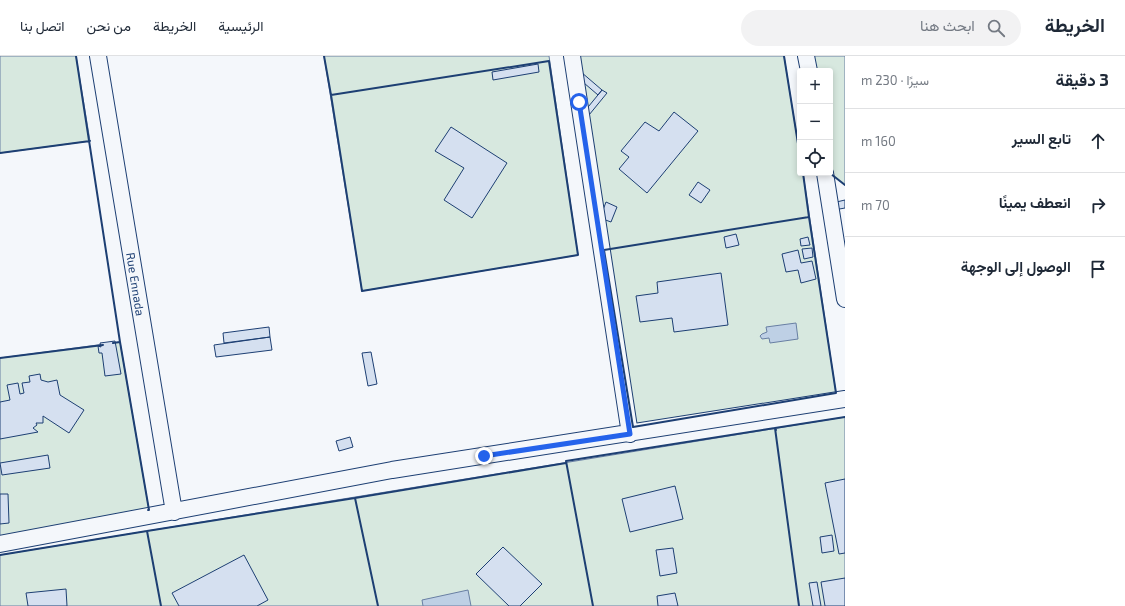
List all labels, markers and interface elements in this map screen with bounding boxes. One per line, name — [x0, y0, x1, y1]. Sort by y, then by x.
search box — [741, 10, 1021, 46]
text: الخريطة — [1045, 13, 1105, 36]
text: ابحث هنا — [920, 16, 975, 34]
text: اتصل بنا — [20, 17, 65, 34]
text: من نحن — [87, 17, 131, 34]
text: الخريطة — [153, 17, 196, 34]
text: الرئيسية — [218, 17, 264, 34]
icon: search — [985, 17, 1007, 39]
map controls — [797, 68, 833, 176]
button: + — [797, 68, 833, 104]
text: 3 دقيقة — [1056, 69, 1109, 89]
text: سيرًا · 230 m — [861, 72, 929, 88]
route start — [570, 93, 588, 111]
button: − — [797, 104, 833, 140]
text: تابع السير — [1012, 129, 1071, 147]
icon: ahead — [1087, 130, 1109, 152]
text: 160 m — [861, 133, 896, 149]
button: locate — [797, 140, 833, 176]
text: انعطف يمينًا — [999, 193, 1071, 211]
icon: right — [1087, 194, 1109, 216]
text: 70 m — [861, 197, 890, 213]
street label: Rue Ennada — [124, 251, 148, 317]
text: الوصول إلى الوجهة — [961, 257, 1071, 275]
icon: arrive — [1087, 258, 1109, 280]
route end — [475, 447, 493, 465]

